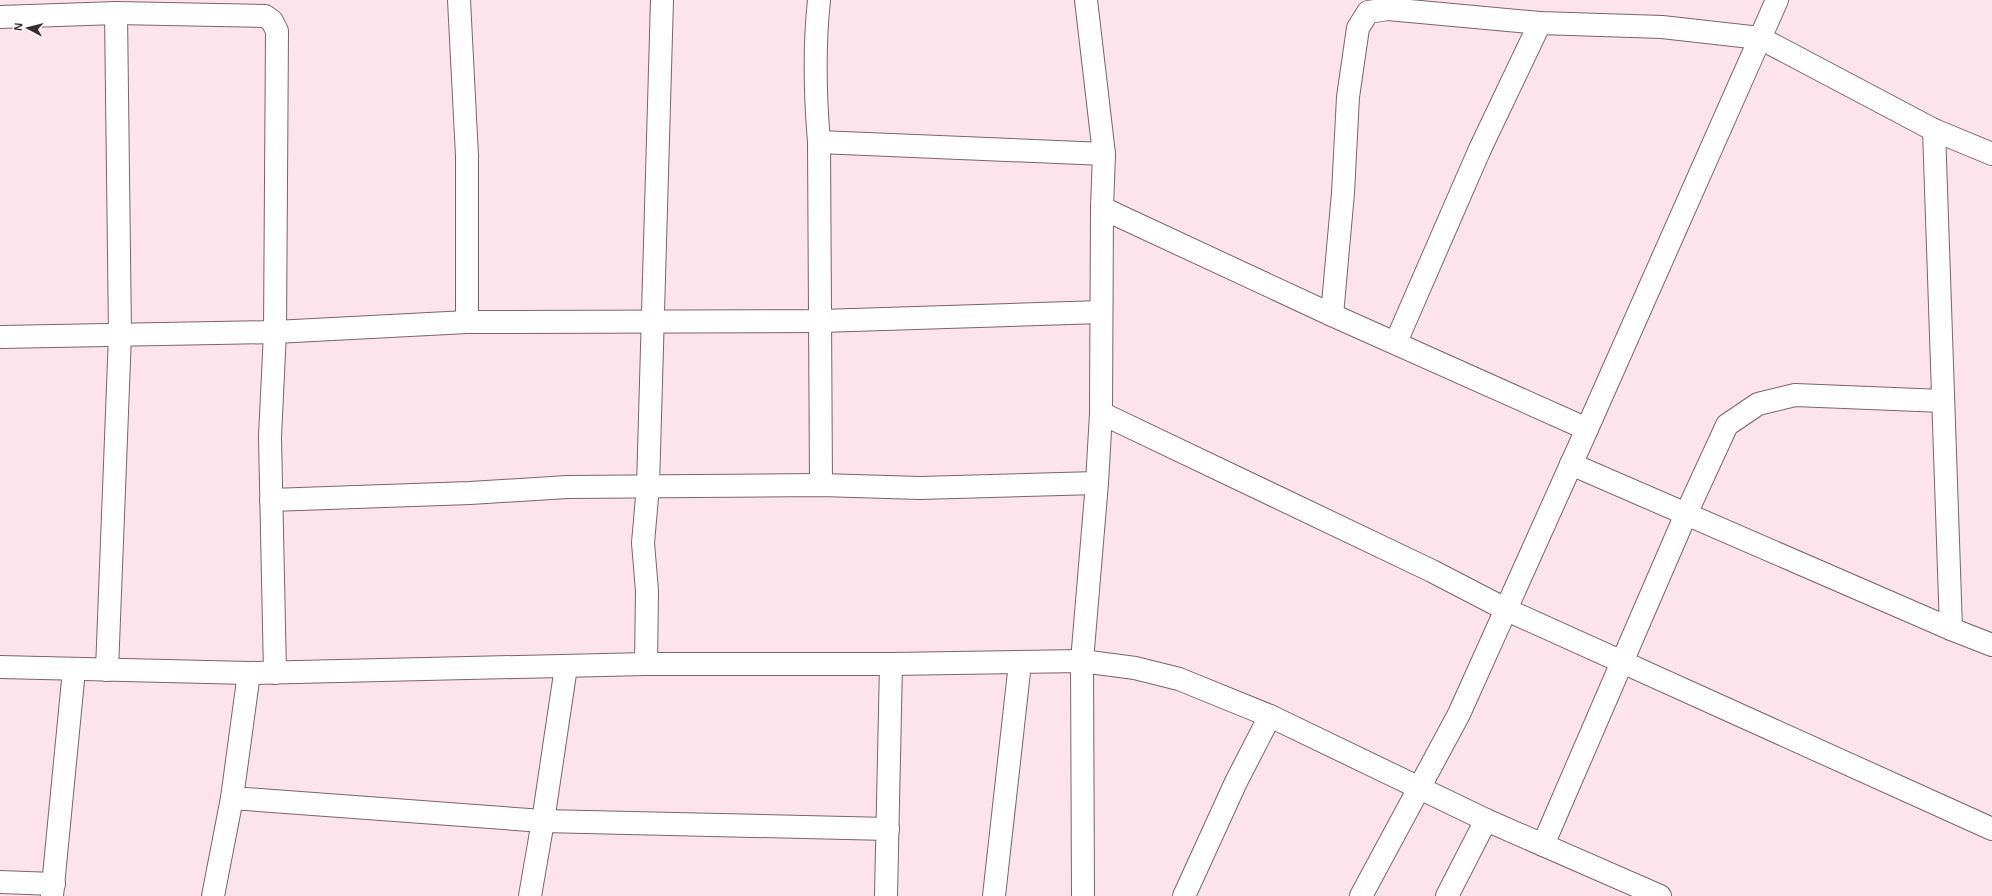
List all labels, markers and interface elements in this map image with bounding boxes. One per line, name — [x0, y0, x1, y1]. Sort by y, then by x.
north arrow — [8, 8, 48, 48]
text: N — [12, 22, 25, 31]

